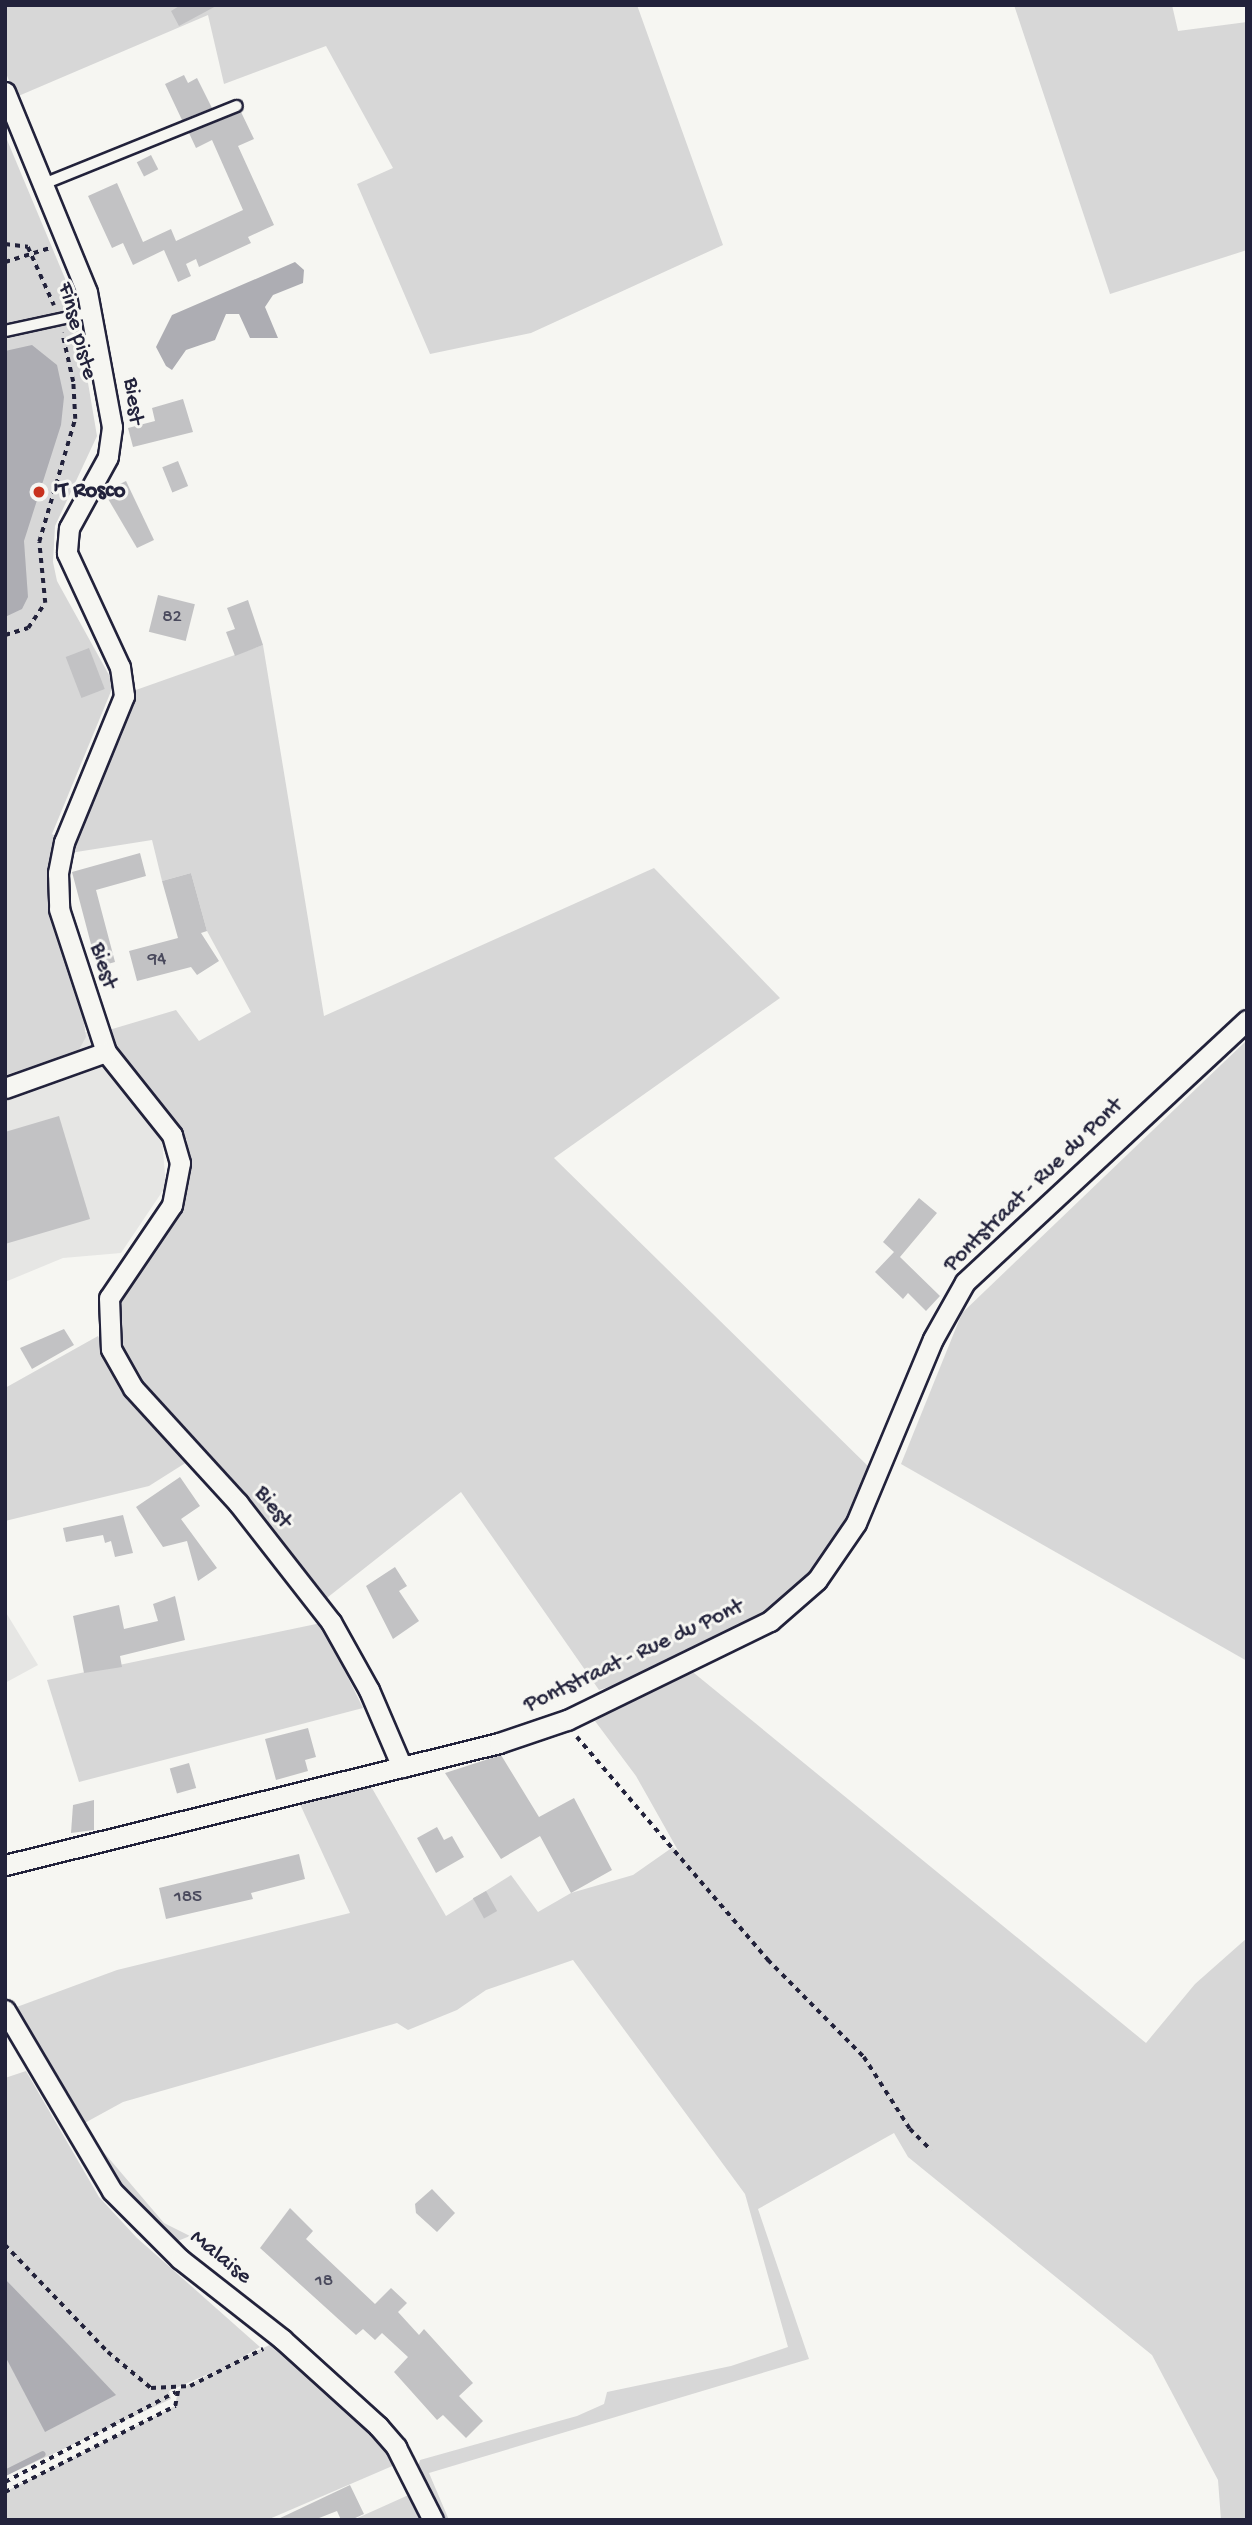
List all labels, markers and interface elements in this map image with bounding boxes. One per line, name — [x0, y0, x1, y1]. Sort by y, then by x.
street label: Finse piste — [50, 279, 102, 383]
street label: Biest — [115, 376, 149, 426]
place label: 'T Rosco — [53, 478, 125, 506]
marker: 'T Rosco — [31, 484, 47, 500]
house number: 82 — [162, 607, 182, 629]
street label: Biest — [82, 940, 122, 992]
house number: 94 — [148, 949, 166, 971]
street label: Pontstraat - Rue du Pont — [939, 1093, 1129, 1279]
street label: Biest — [247, 1481, 297, 1535]
street label: Pontstraat - Rue du Pont — [520, 1594, 748, 1720]
house number: 185 — [174, 1887, 202, 1909]
street label: Malaise — [183, 2225, 257, 2291]
house number: 18 — [315, 2271, 333, 2293]

